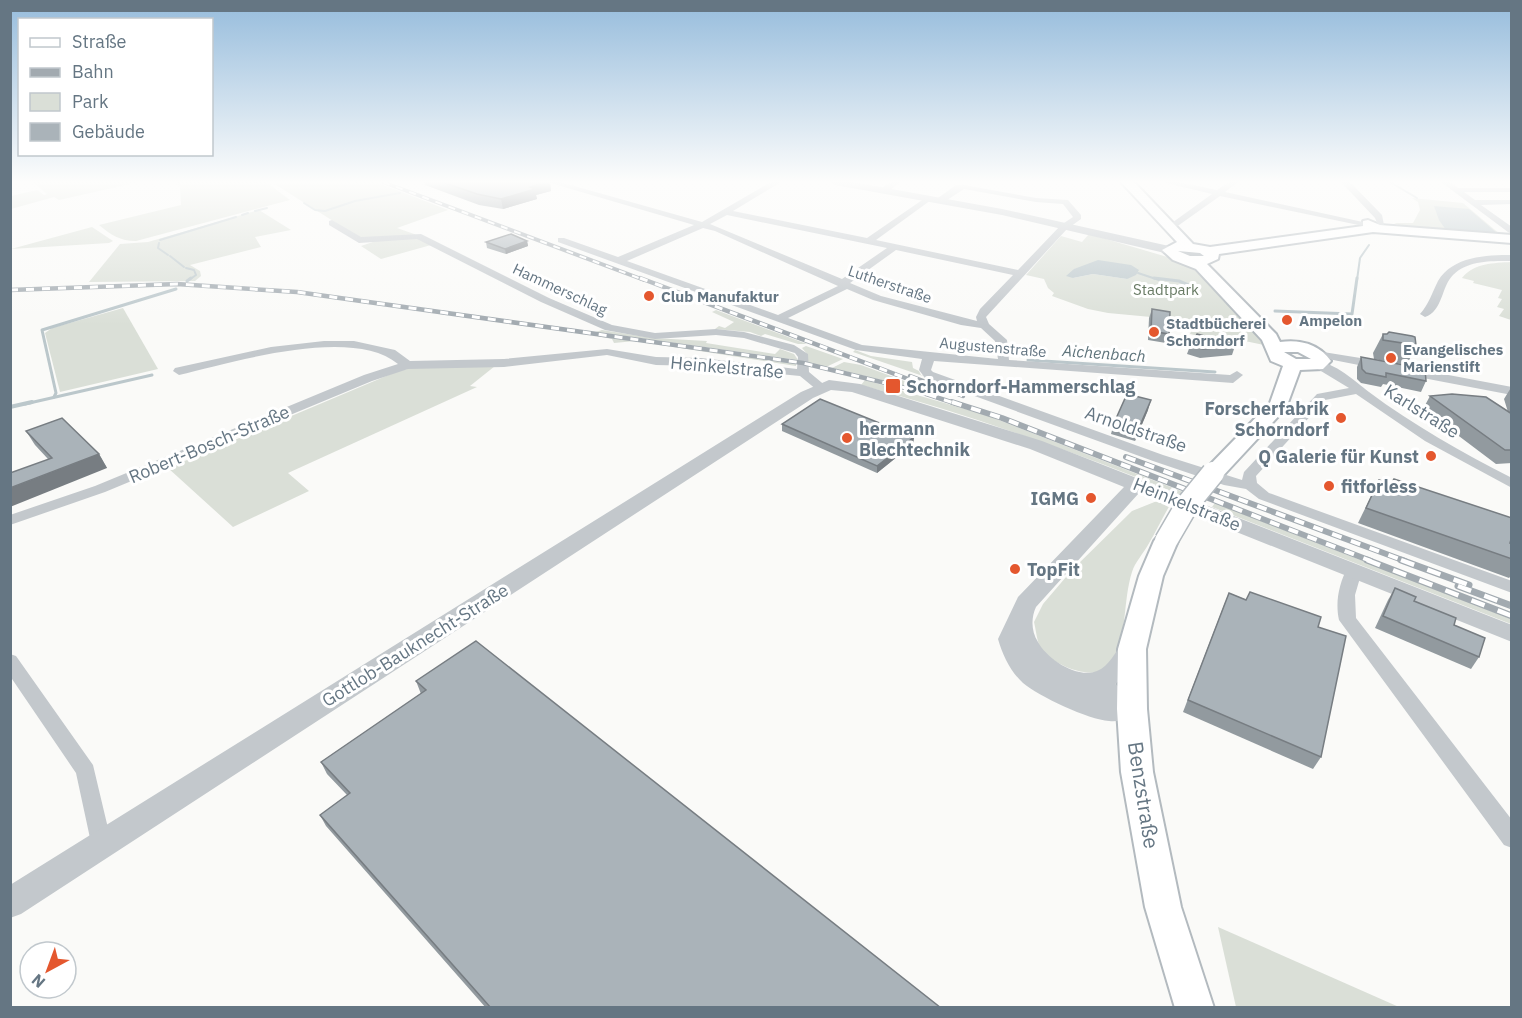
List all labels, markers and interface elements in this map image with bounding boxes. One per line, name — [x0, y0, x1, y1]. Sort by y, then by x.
legend — [18, 18, 213, 156]
text: Straße — [72, 30, 126, 53]
text: Bahn — [72, 60, 114, 83]
text: Park — [72, 90, 109, 113]
text: Gebäude — [72, 120, 145, 143]
street label: Hammerschlag — [510, 259, 610, 319]
street label: Lutherstraße — [846, 261, 934, 307]
park label: Stadtpark — [1133, 280, 1199, 299]
place label: Club Manufaktur — [661, 287, 779, 306]
marker: Club Manufaktur — [642, 289, 656, 303]
place label: Ampelon — [1299, 311, 1362, 330]
marker: Ampelon — [1280, 313, 1294, 327]
place label: Stadtbücherei Schorndorf — [1166, 314, 1266, 350]
marker: Stadtbücherei Schorndorf — [1147, 325, 1161, 339]
street label: Augustenstraße — [939, 333, 1047, 361]
water label: Aichenbach — [1061, 340, 1146, 366]
place label: Evangelisches Marienstift — [1403, 340, 1504, 376]
street label: Heinkelstraße — [669, 351, 785, 383]
marker: Evangelisches Marienstift — [1384, 351, 1398, 365]
place label: Schorndorf-Hammerschlag — [906, 375, 1135, 398]
marker: Schorndorf-Hammerschlag — [884, 377, 902, 395]
street label: Karlstraße — [1380, 379, 1464, 443]
place label: Forscherfabrik Schorndorf — [1204, 397, 1330, 441]
street label: Robert-Bosch-Straße — [125, 400, 293, 488]
street label: Arnoldstraße — [1082, 401, 1190, 457]
marker: Forscherfabrik Schorndorf — [1334, 411, 1348, 425]
place label: hermann Blechtechnik — [859, 417, 970, 461]
marker: hermann Blechtechnik — [840, 431, 854, 445]
place label: Q Galerie für Kunst — [1258, 445, 1419, 468]
marker: Q Galerie für Kunst — [1424, 449, 1438, 463]
street label: Heinkelstraße — [1130, 472, 1244, 536]
place label: fitforless — [1341, 475, 1417, 498]
marker: fitforless — [1322, 479, 1336, 493]
place label: IGMG — [1031, 487, 1079, 510]
marker: IGMG — [1084, 491, 1098, 505]
place label: TopFit — [1027, 558, 1080, 581]
marker: TopFit — [1008, 562, 1022, 576]
street label: Gottlob-Bauknecht-Straße — [318, 578, 513, 712]
street label: Benzstraße — [1122, 739, 1166, 851]
north arrow — [18, 940, 78, 1000]
text: N — [27, 970, 49, 993]

